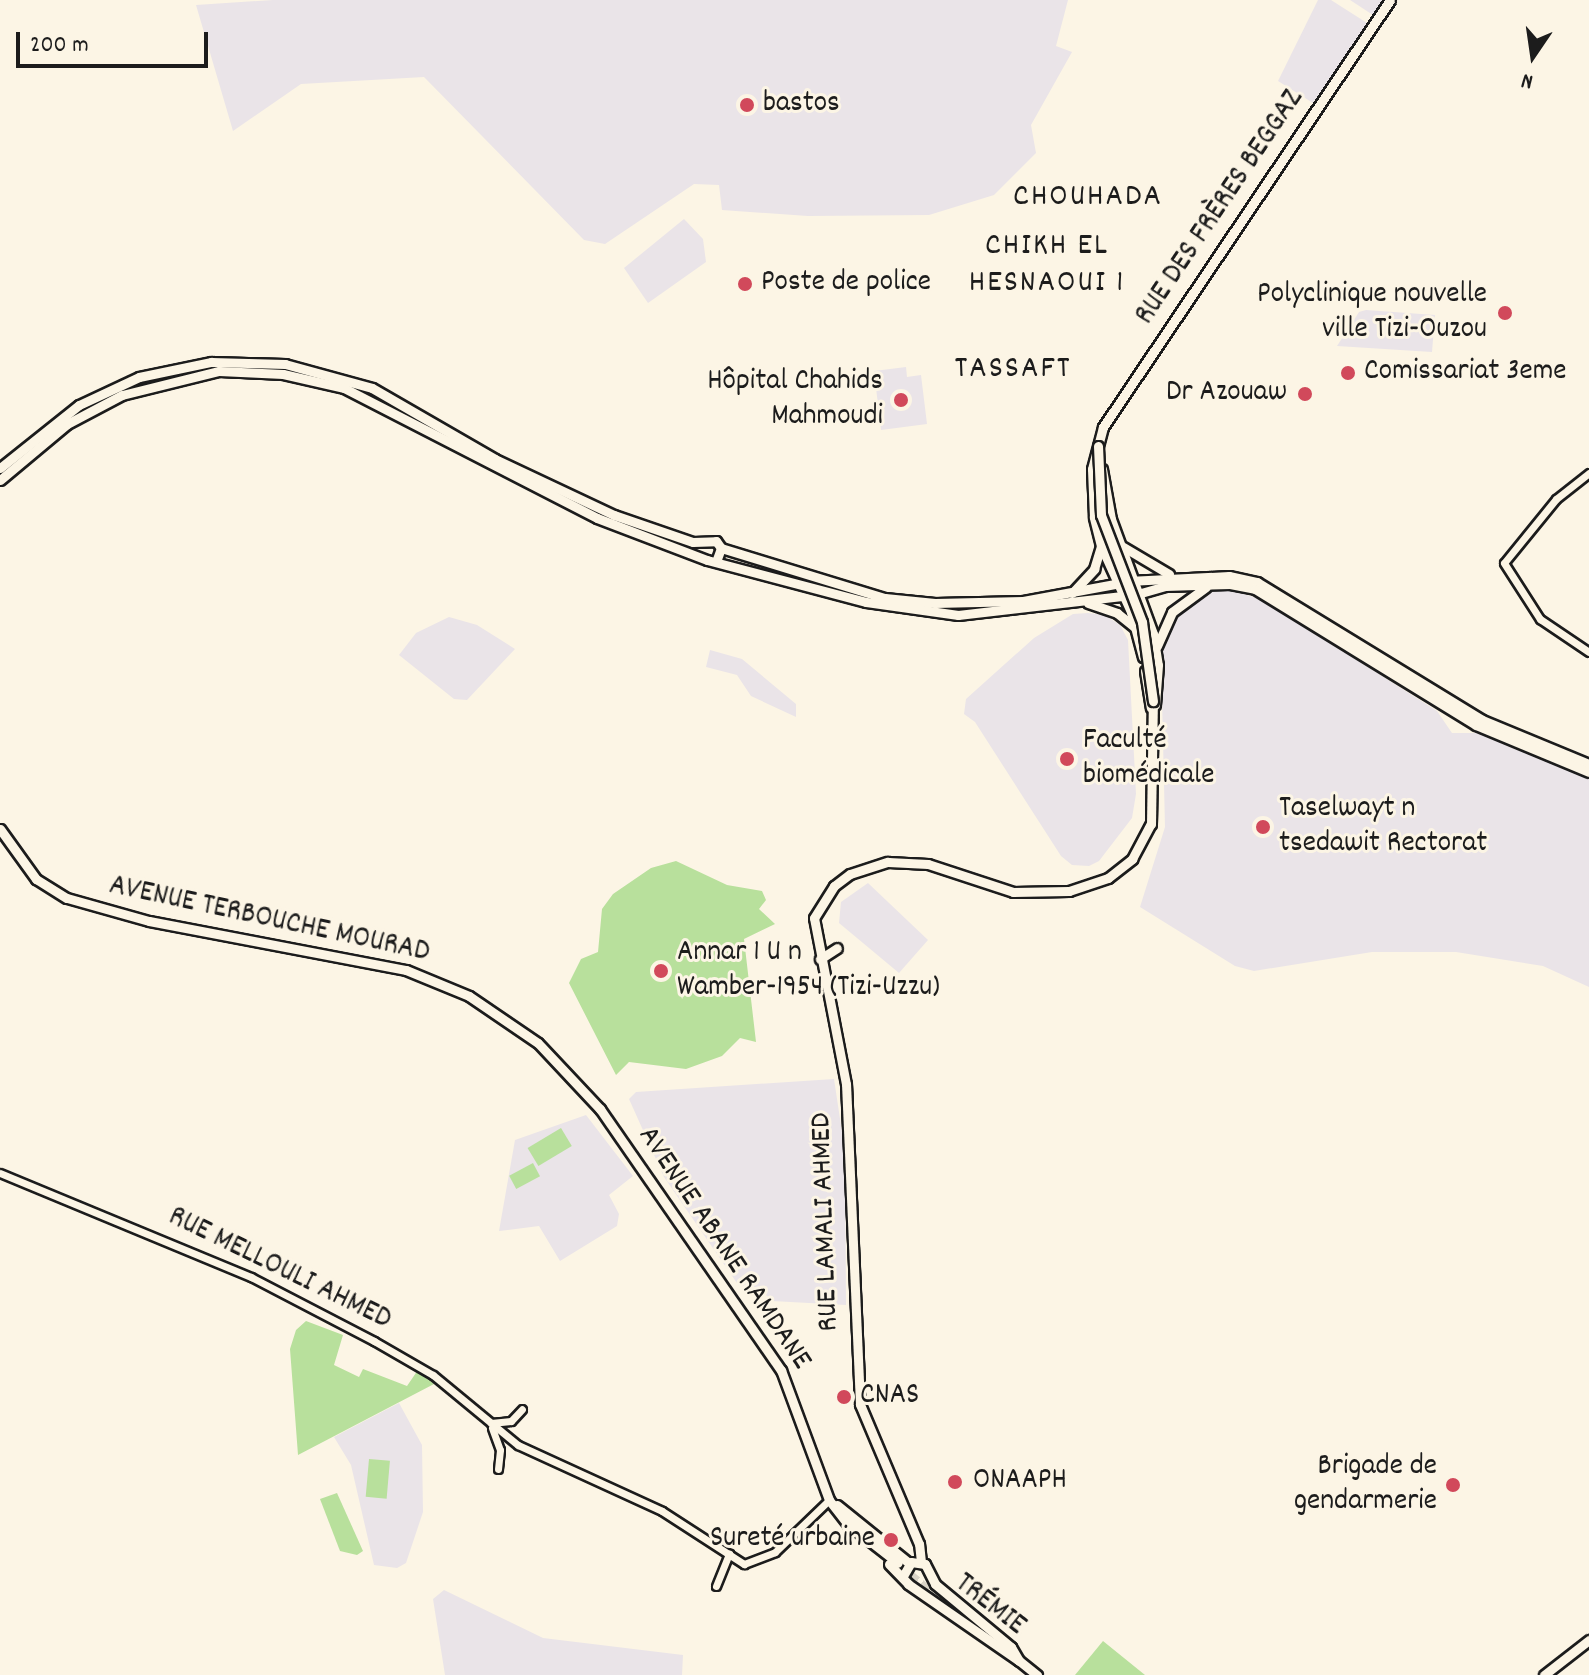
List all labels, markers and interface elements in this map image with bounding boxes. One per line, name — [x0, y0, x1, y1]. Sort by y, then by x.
scale bar — [20, 16, 212, 66]
north arrow — [1493, 16, 1573, 96]
text: 200 m — [30, 29, 89, 63]
text: N — [1519, 64, 1536, 96]
street label: RUE DES FRÈRES BEGGAZ — [1129, 83, 1313, 333]
place label: bastos — [763, 87, 840, 123]
marker: bastos — [738, 96, 756, 114]
district label: CHOUHADA — [1013, 179, 1163, 217]
district label: CHIKH EL HESNAOUI 1 — [969, 229, 1125, 304]
place label: Poste de police — [761, 266, 931, 302]
marker: Poste de police — [736, 275, 754, 293]
place label: Polyclinique nouvelle ville Tizi-Ouzou — [1257, 278, 1487, 348]
marker: Polyclinique nouvelle ville Tizi-Ouzou — [1494, 302, 1516, 324]
district label: TASSAFT — [954, 351, 1072, 389]
place label: Comissariat 3eme — [1364, 355, 1567, 391]
marker: Comissariat 3eme — [1339, 364, 1357, 382]
place label: Hôpital Chahids Mahmoudi — [707, 365, 883, 436]
place label: Dr Azouaw — [1166, 376, 1287, 412]
marker: Dr Azouaw — [1294, 383, 1316, 405]
marker: Hôpital Chahids Mahmoudi — [890, 389, 912, 411]
place label: Faculté biomédicale — [1083, 724, 1214, 794]
marker: Faculté biomédicale — [1058, 750, 1076, 768]
place label: Taselwayt n tsedawit Rectorat — [1279, 792, 1487, 862]
marker: Taselwayt n tsedawit Rectorat — [1254, 818, 1272, 836]
street label: AVENUE TERBOUCHE MOURAD — [105, 869, 433, 973]
place label: Annar 1 U n Wamber-1954 (Tizi-Uzzu) — [677, 936, 940, 1006]
marker: Annar 1 U n Wamber-1954 (Tizi-Uzzu) — [652, 962, 670, 980]
street label: RUE LAMALI AHMED — [805, 1112, 849, 1332]
street label: AVENUE ABANE RAMDANE — [628, 1121, 818, 1377]
street label: RUE MELLOULI AHMED — [162, 1200, 396, 1340]
place label: CNAS — [860, 1379, 919, 1415]
marker: CNAS — [835, 1388, 853, 1406]
place label: Brigade de gendarmerie — [1294, 1450, 1437, 1520]
place label: ONAAPH — [973, 1464, 1067, 1500]
marker: ONAAPH — [944, 1471, 966, 1493]
marker: Brigade de gendarmerie — [1444, 1476, 1462, 1494]
place label: Sureté urbaine — [710, 1522, 875, 1558]
marker: Sureté urbaine — [882, 1531, 900, 1549]
street label: TRÉMIE — [946, 1567, 1032, 1645]

